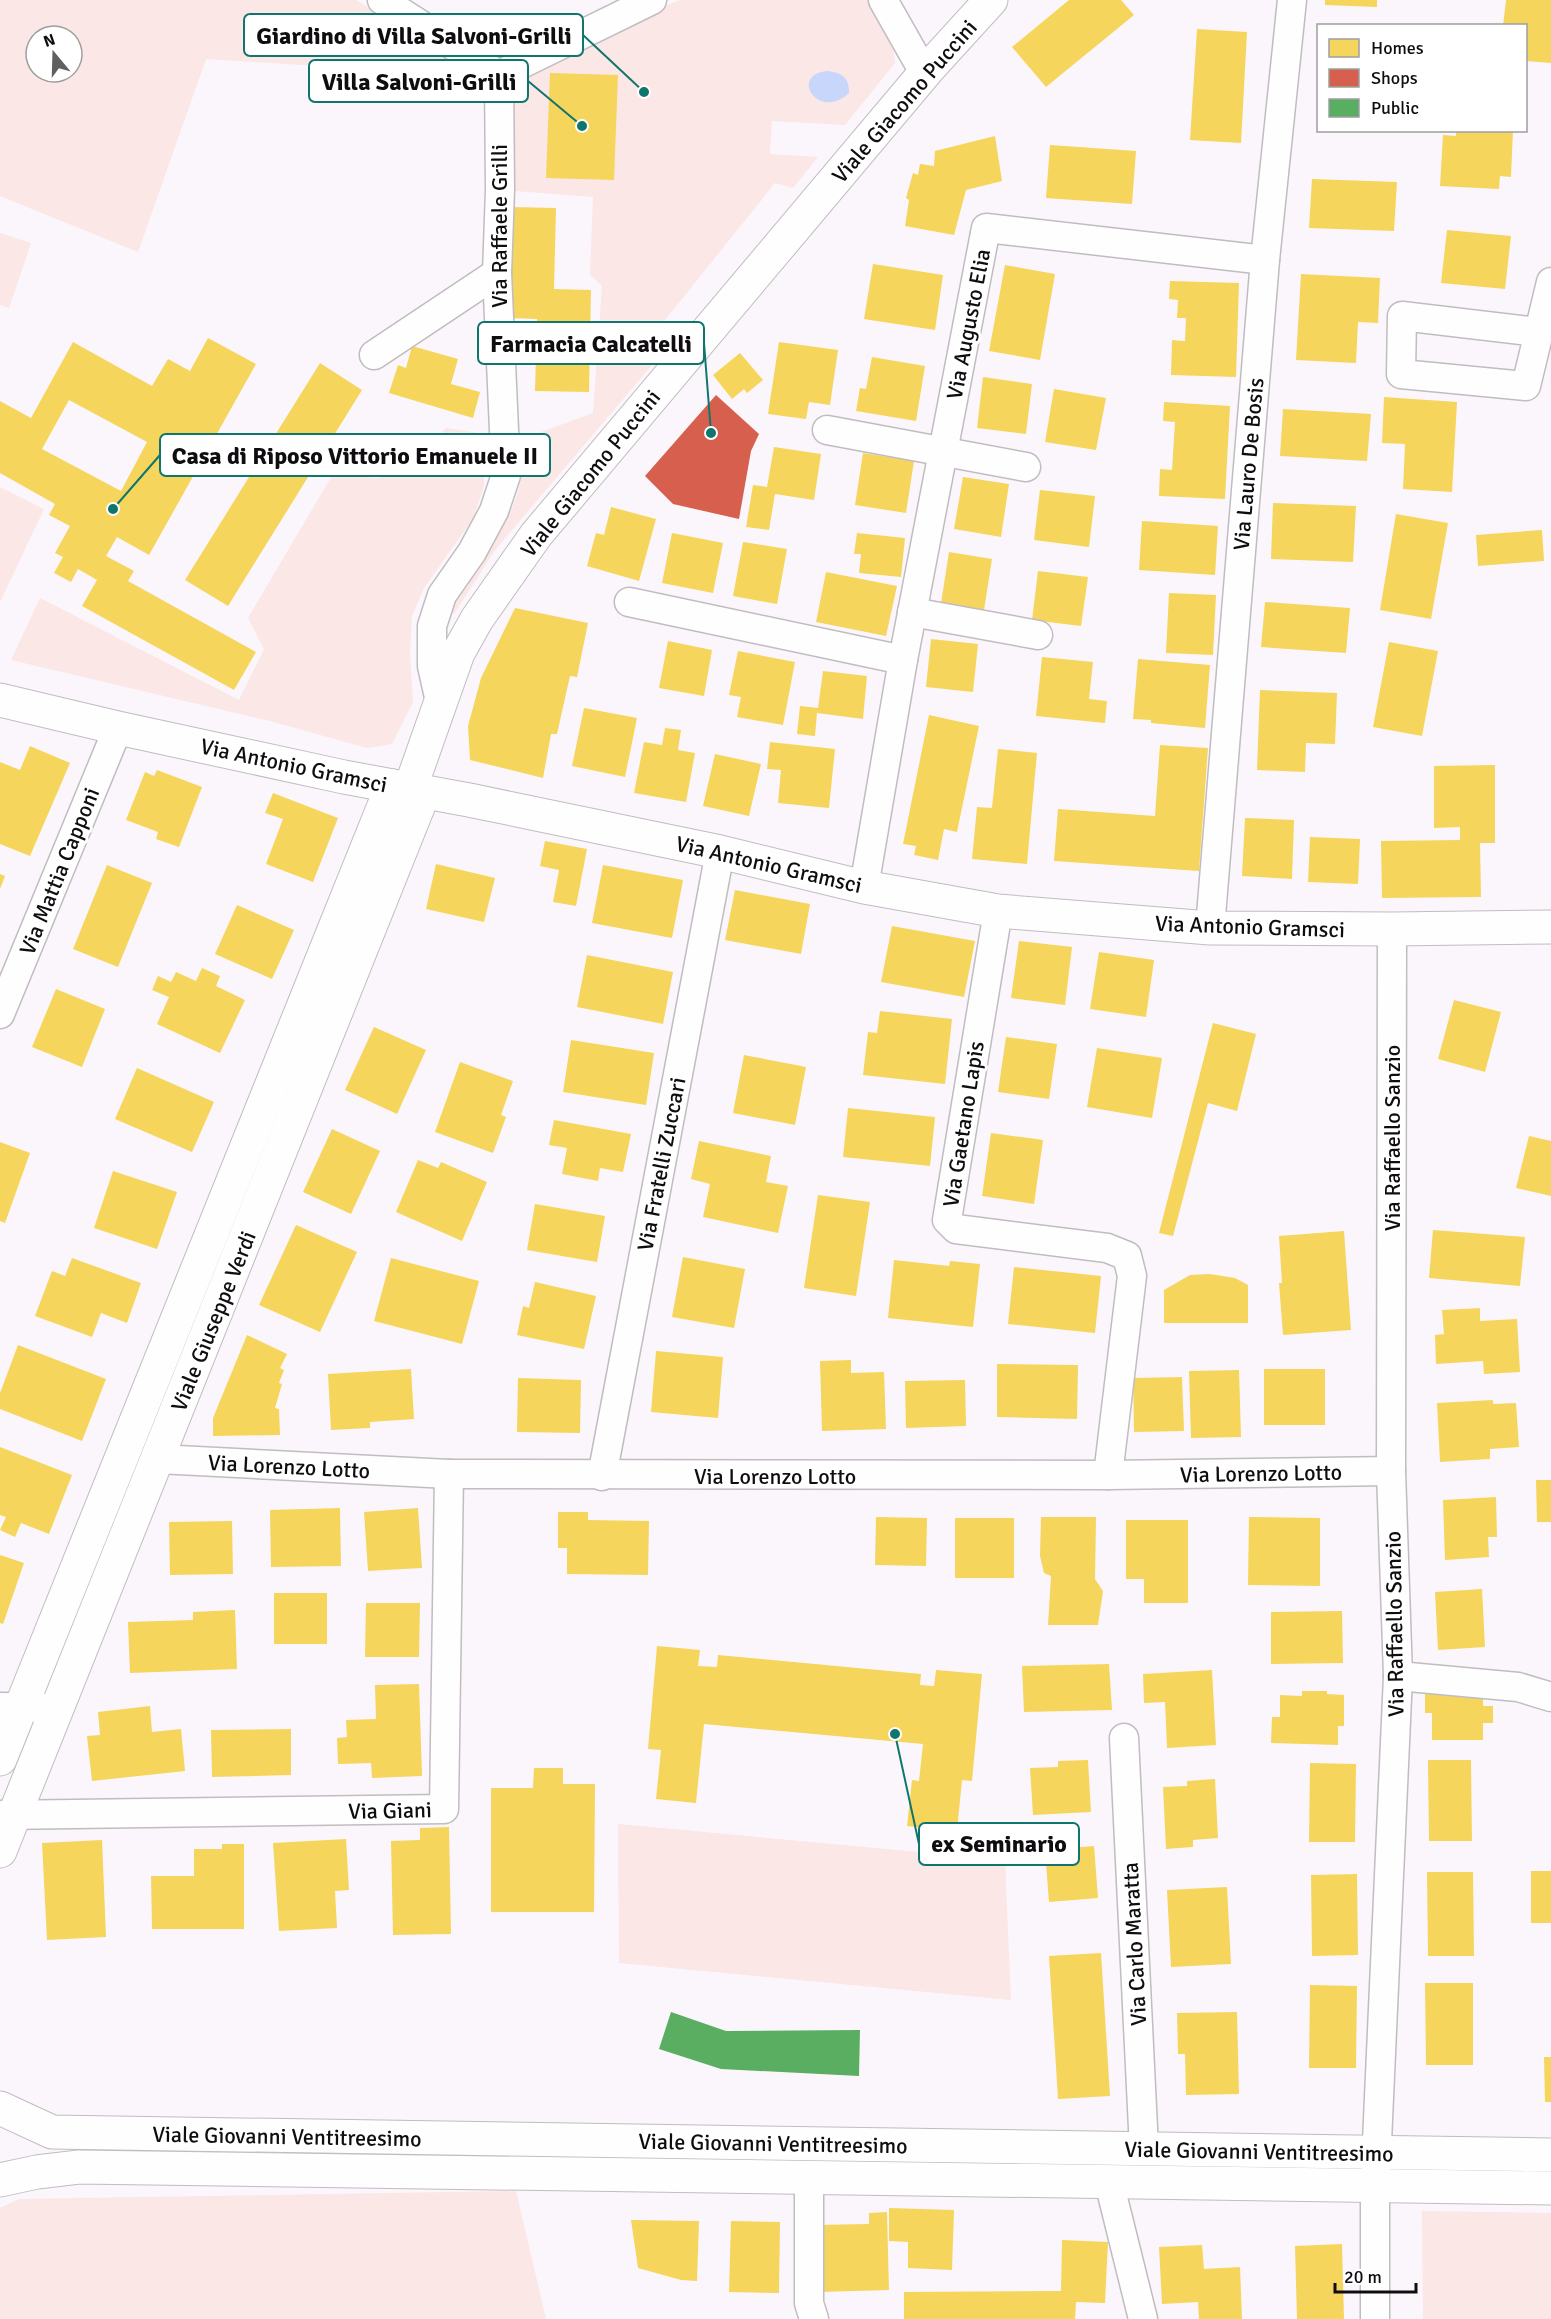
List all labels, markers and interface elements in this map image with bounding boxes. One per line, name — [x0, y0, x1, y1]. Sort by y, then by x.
callout: Giardino di Villa Salvoni-Grilli — [244, 14, 583, 56]
street label: Viale Giacomo Puccini — [826, 14, 983, 188]
text: Giardino di Villa Salvoni-Grilli — [256, 21, 572, 51]
north arrow — [24, 24, 84, 84]
legend — [1317, 24, 1527, 132]
text: N — [41, 29, 58, 52]
text: Homes — [1371, 37, 1424, 59]
callout: Villa Salvoni-Grilli — [309, 60, 528, 102]
text: Villa Salvoni-Grilli — [322, 67, 516, 97]
text: Shops — [1371, 67, 1418, 89]
text: Public — [1371, 97, 1419, 119]
street label: Via Raffaele Grilli — [486, 144, 513, 308]
street label: Via Augusto Elia — [941, 247, 996, 402]
callout: Farmacia Calcatelli — [478, 322, 704, 364]
text: Farmacia Calcatelli — [490, 329, 692, 359]
street label: Via Lauro De Bosis — [1228, 377, 1269, 551]
street label: Viale Giacomo Puccini — [515, 384, 666, 562]
callout: Casa di Riposo Vittorio Emanuele II — [160, 434, 550, 476]
text: Casa di Riposo Vittorio Emanuele II — [172, 441, 538, 471]
street label: Via Antonio Gramsci — [198, 733, 390, 798]
street label: Via Mattia Capponi — [14, 784, 105, 959]
street label: Via Antonio Gramsci — [673, 830, 865, 899]
street label: Via Antonio Gramsci — [1154, 910, 1345, 943]
street label: Via Gaetano Lapis — [937, 1039, 990, 1209]
street label: Via Raffaello Sanzio — [1379, 1045, 1406, 1231]
street label: Via Fratelli Zuccari — [631, 1075, 692, 1253]
street label: Viale Giuseppe Verdi — [165, 1227, 262, 1415]
street label: Via Lorenzo Lotto — [207, 1449, 371, 1484]
street label: Via Lorenzo Lotto — [1180, 1459, 1342, 1488]
street label: Via Lorenzo Lotto — [694, 1463, 856, 1490]
street label: Via Raffaello Sanzio — [1379, 1531, 1410, 1717]
street label: Via Giani — [348, 1796, 432, 1825]
callout: ex Seminario — [919, 1823, 1079, 1865]
text: ex Seminario — [931, 1829, 1067, 1859]
street label: Via Carlo Maratta — [1117, 1861, 1152, 2026]
street label: Viale Giovanni Ventitreesimo — [152, 2121, 422, 2152]
street label: Viale Giovanni Ventitreesimo — [638, 2128, 908, 2159]
street label: Viale Giovanni Ventitreesimo — [1124, 2136, 1394, 2167]
scale bar — [1335, 2256, 1416, 2294]
text: 20 m — [1344, 2266, 1382, 2288]

